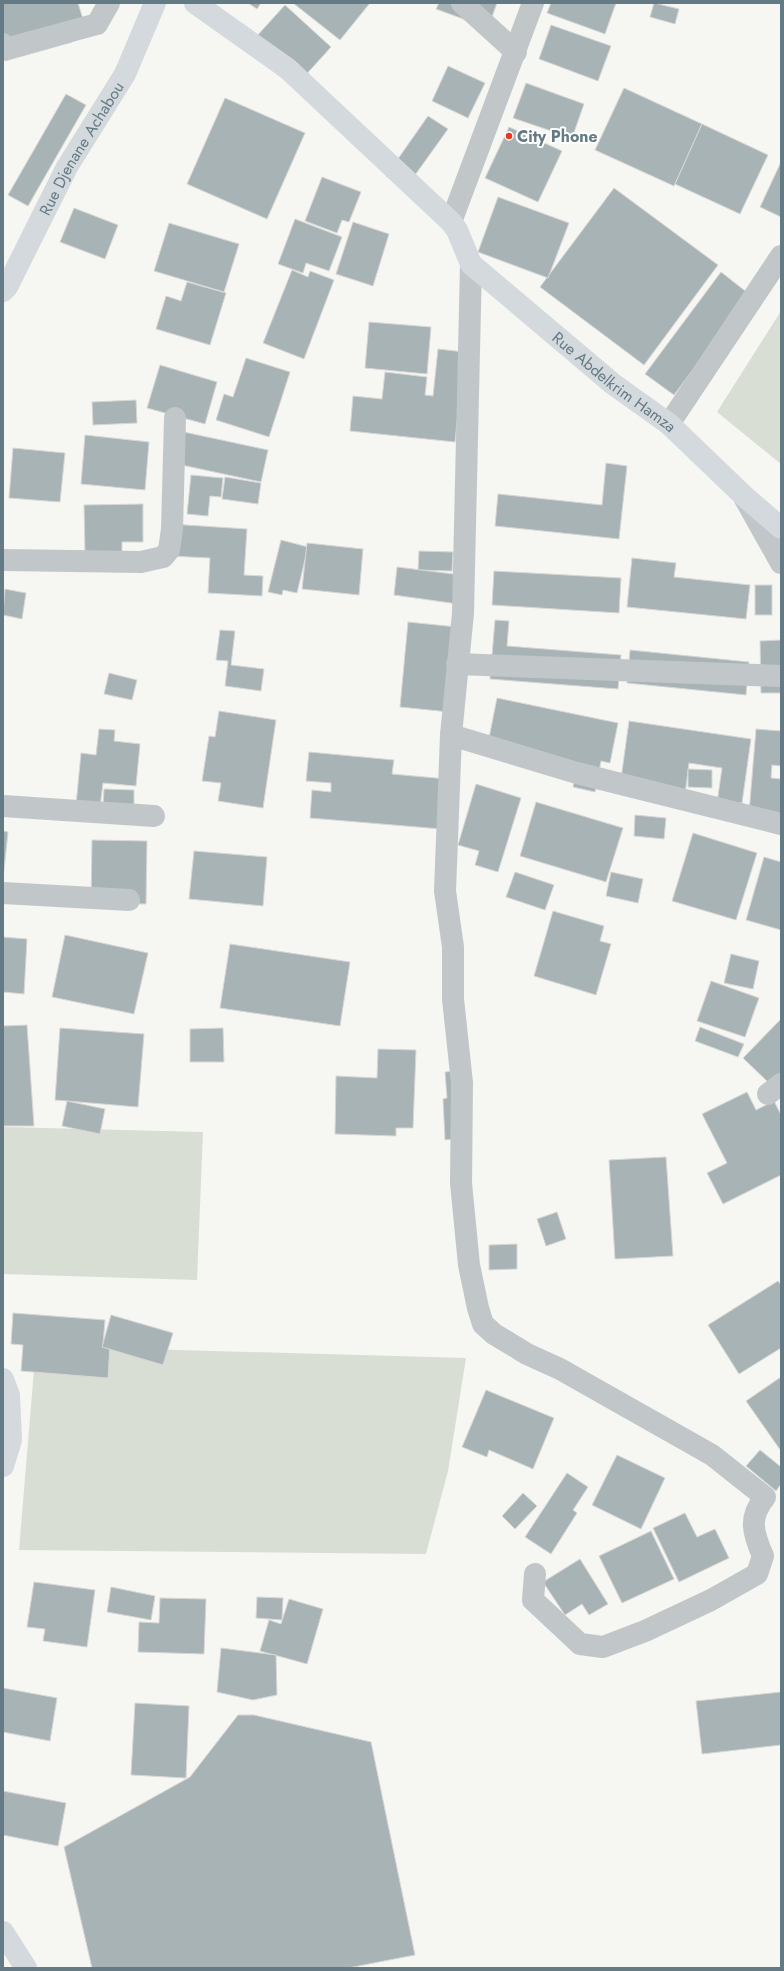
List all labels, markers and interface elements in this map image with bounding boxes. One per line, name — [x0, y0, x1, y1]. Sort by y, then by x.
street label: Rue Djenane Achabou — [34, 77, 130, 220]
place label: City Phone — [517, 125, 598, 148]
marker: City Phone — [504, 131, 514, 141]
street label: Rue Abdelkrim Hamza — [547, 326, 682, 437]

